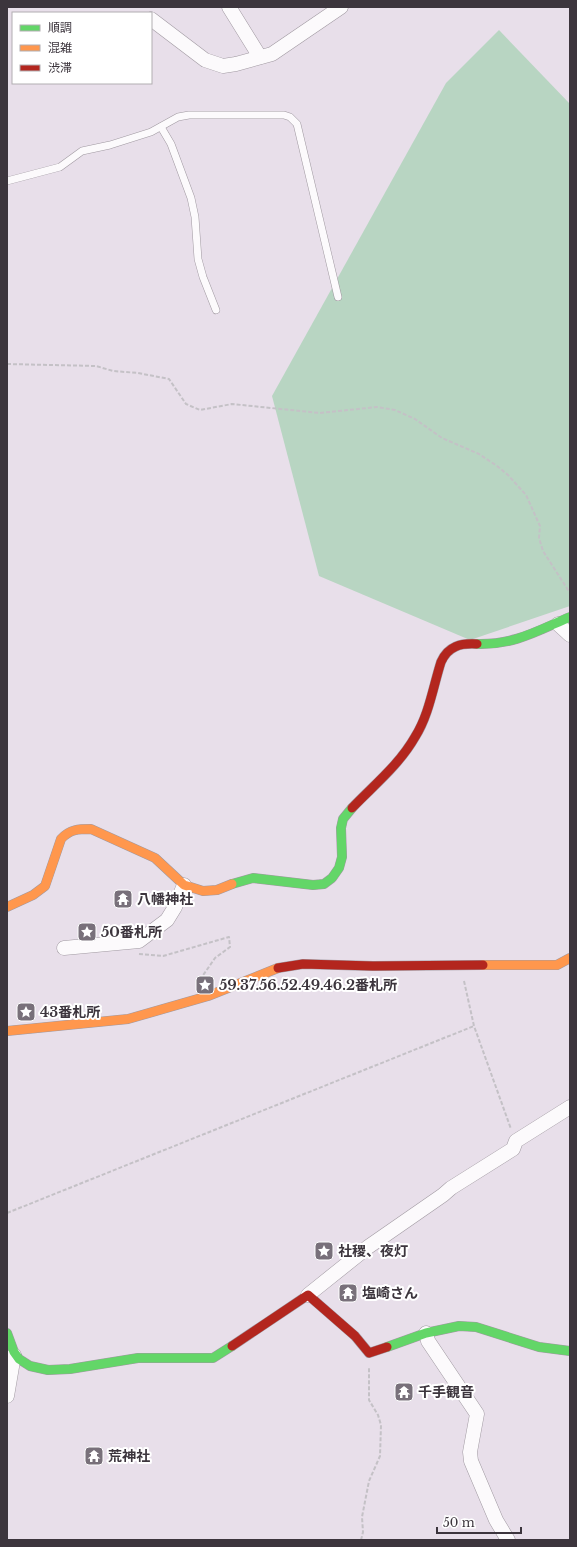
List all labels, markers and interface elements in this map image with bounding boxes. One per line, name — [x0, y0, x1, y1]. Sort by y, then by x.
legend — [12, 12, 152, 84]
text: 順調 — [48, 20, 72, 35]
text: 混雑 — [48, 40, 72, 55]
text: 渋滞 — [48, 60, 72, 75]
temple icon: 八幡神社 — [112, 888, 134, 910]
place label: 八幡神社 — [137, 890, 193, 908]
place icon: 50番札所 — [76, 921, 98, 943]
place label: 50番札所 — [101, 923, 162, 941]
place icon: 59.37.56.52.49.46.2番札所 — [194, 974, 216, 996]
place label: 59.37.56.52.49.46.2番札所 — [219, 976, 397, 994]
place icon: 43番札所 — [15, 1001, 37, 1023]
place label: 43番札所 — [40, 1003, 100, 1021]
place icon: 社稷、夜灯 — [313, 1240, 335, 1262]
place label: 社稷、夜灯 — [338, 1242, 408, 1260]
temple icon: 塩崎さん — [337, 1282, 359, 1304]
place label: 塩崎さん — [362, 1284, 418, 1302]
temple icon: 千手観音 — [393, 1381, 415, 1403]
place label: 千手観音 — [418, 1383, 474, 1401]
temple icon: 荒神社 — [83, 1445, 105, 1467]
place label: 荒神社 — [108, 1447, 150, 1465]
scale bar — [437, 1509, 521, 1535]
text: 50 m — [443, 1515, 475, 1530]

